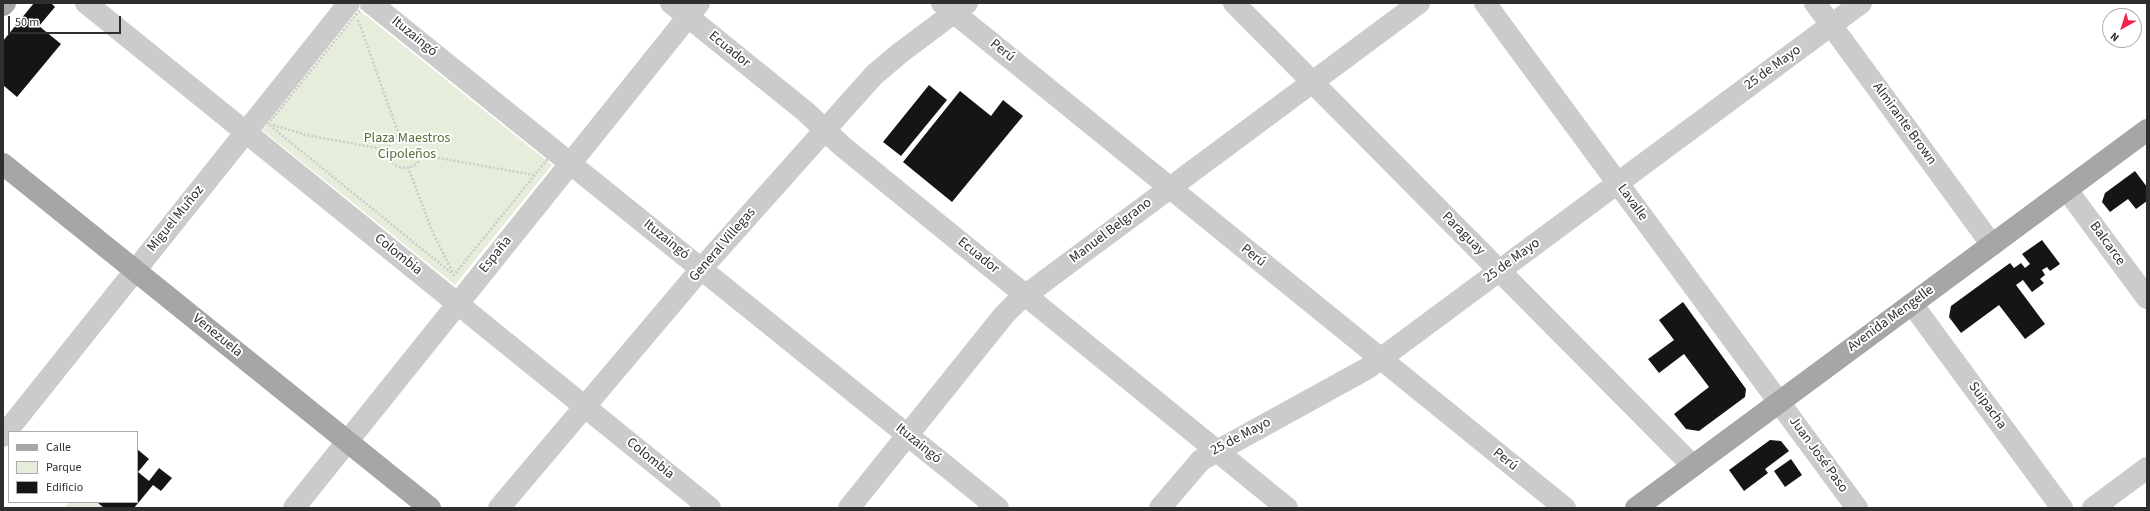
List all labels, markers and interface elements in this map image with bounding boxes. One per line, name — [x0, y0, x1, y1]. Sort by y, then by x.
scale bar — [10, 8, 123, 34]
north arrow — [2102, 8, 2142, 48]
street label: Ituzaingó — [388, 13, 440, 61]
text: 50 m — [15, 14, 39, 31]
street label: Ecuador — [705, 28, 753, 72]
text: N — [2107, 29, 2122, 45]
street label: Perú — [986, 36, 1018, 66]
street label: 25 de Mayo — [1742, 42, 1804, 94]
street label: Almirante Brown — [1868, 79, 1940, 169]
park label: Plaza Maestros Cipoleños — [364, 131, 450, 164]
street label: Lavalle — [1613, 181, 1651, 225]
street label: Miguel Muñoz — [144, 182, 208, 256]
street label: Manuel Belgrano — [1067, 195, 1155, 267]
street label: General Villegas — [686, 205, 760, 285]
street label: Paraguay — [1438, 209, 1488, 259]
street label: Ituzaingó — [640, 216, 692, 264]
street label: Balcarce — [2086, 219, 2128, 269]
street label: Colombia — [371, 231, 425, 279]
street label: España — [476, 233, 516, 277]
street label: Ecuador — [954, 234, 1002, 278]
street label: 25 de Mayo — [1481, 235, 1543, 287]
street label: Perú — [1237, 241, 1269, 271]
street label: Avenida Mengelle — [1845, 282, 1937, 356]
street label: Venezuela — [189, 311, 245, 361]
street label: Suipacha — [1964, 379, 2010, 433]
street label: 25 de Mayo — [1208, 414, 1274, 460]
street label: Juan José Paso — [1785, 414, 1851, 496]
street label: Ituzaingó — [892, 420, 944, 468]
legend — [8, 431, 138, 503]
street label: Colombia — [623, 435, 677, 483]
text: Calle — [46, 439, 71, 456]
street label: Perú — [1489, 445, 1521, 475]
text: Parque — [46, 459, 82, 476]
text: Edificio — [46, 479, 83, 496]

